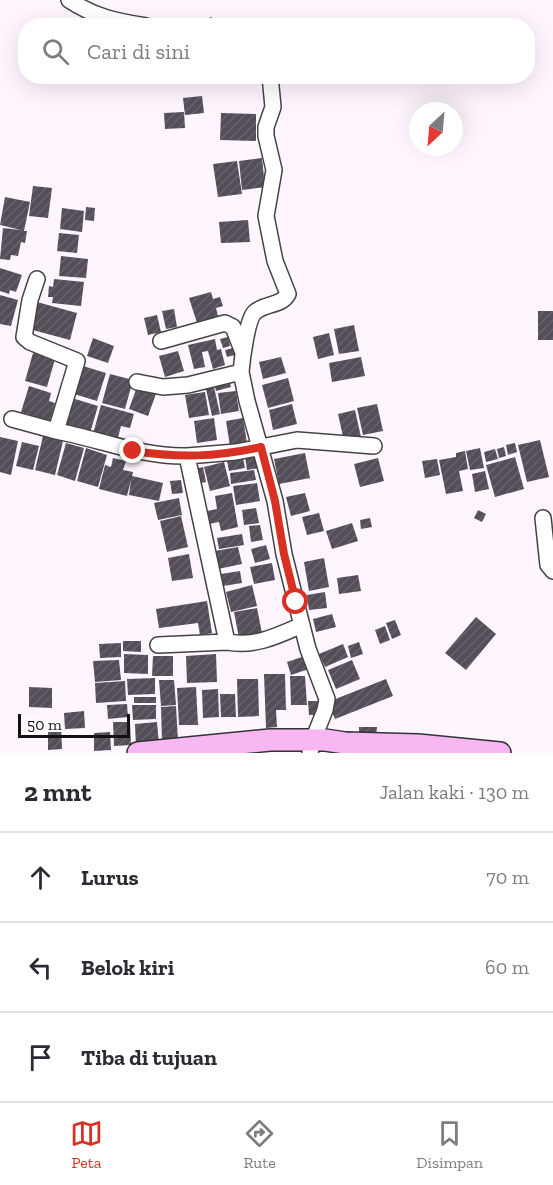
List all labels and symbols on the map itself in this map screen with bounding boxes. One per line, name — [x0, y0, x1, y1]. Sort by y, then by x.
north arrow — [409, 102, 463, 156]
route end — [119, 437, 145, 463]
route start — [282, 588, 308, 614]
scale bar — [18, 711, 130, 738]

